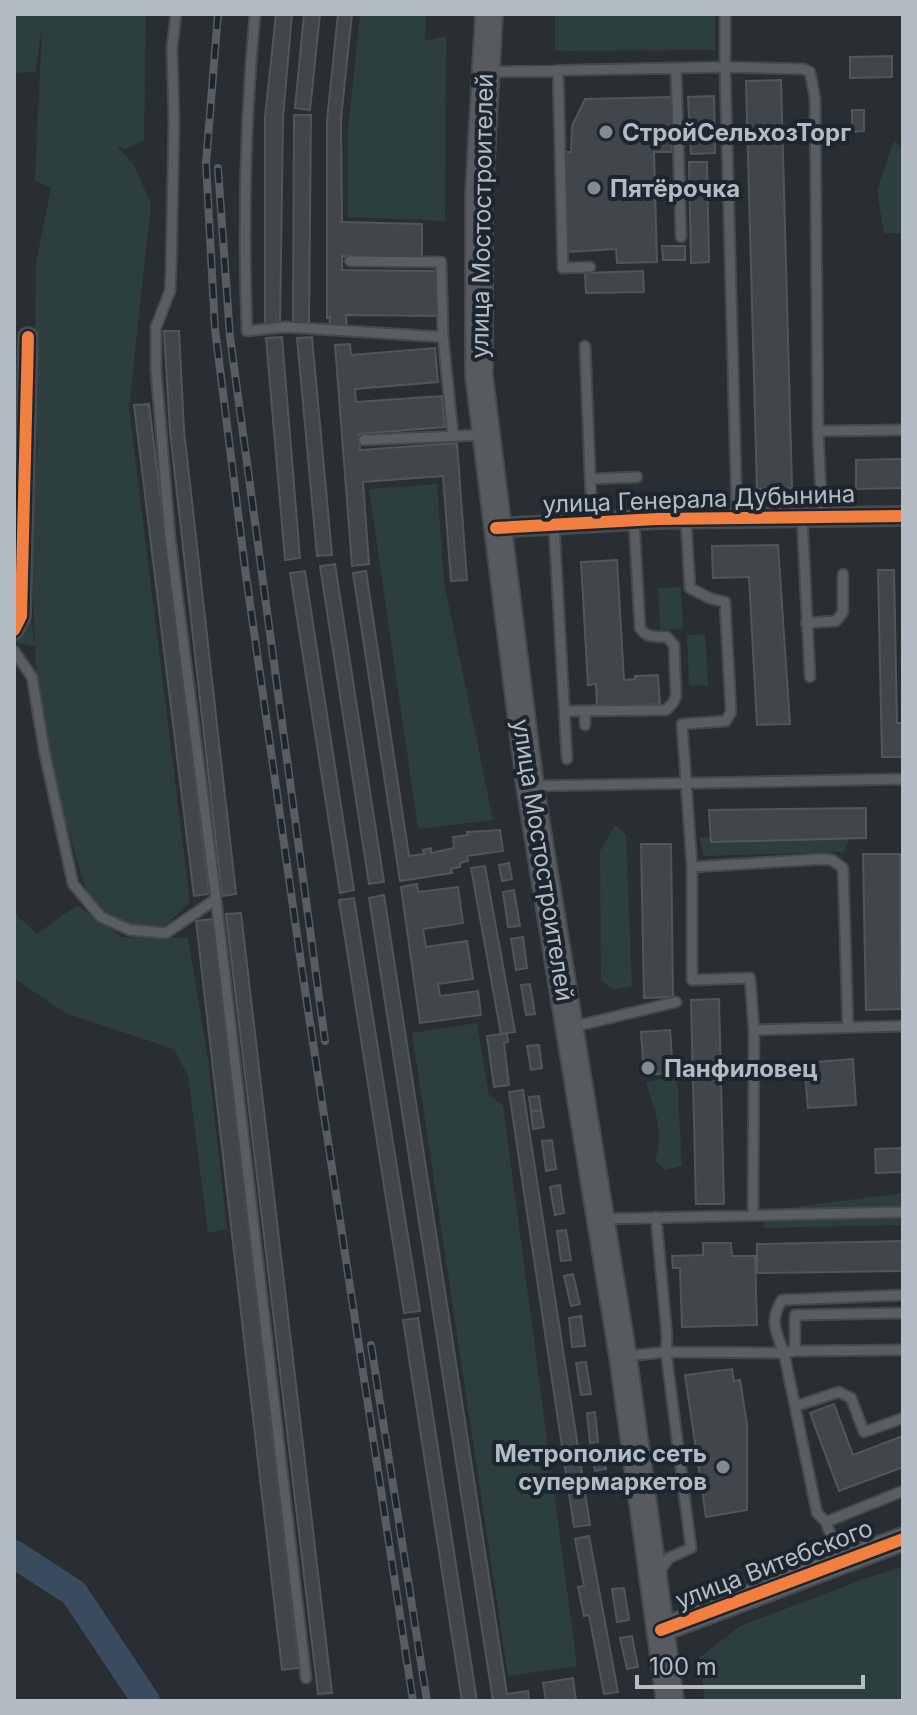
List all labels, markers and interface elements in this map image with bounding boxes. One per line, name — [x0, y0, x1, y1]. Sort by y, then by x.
street label: улица Мостостроителей — [465, 73, 499, 359]
place label: СтройСельхозТорг — [622, 118, 851, 147]
marker: СтройСельхозТорг — [597, 123, 615, 141]
place label: Пятёрочка — [610, 174, 740, 203]
marker: Пятёрочка — [585, 179, 603, 197]
street label: улица Генерала Дубынина — [542, 479, 856, 519]
street label: улица Мостостроителей — [506, 717, 580, 1003]
place label: Панфиловец — [664, 1054, 818, 1083]
marker: Панфиловец — [639, 1059, 657, 1077]
place label: Метрополис cеть супермаркетов — [494, 1439, 707, 1496]
marker: Метрополис cеть супермаркетов — [714, 1458, 732, 1476]
street label: улица Витебского — [671, 1513, 877, 1615]
scale bar — [637, 1639, 863, 1689]
text: 100 m — [649, 1652, 717, 1681]

